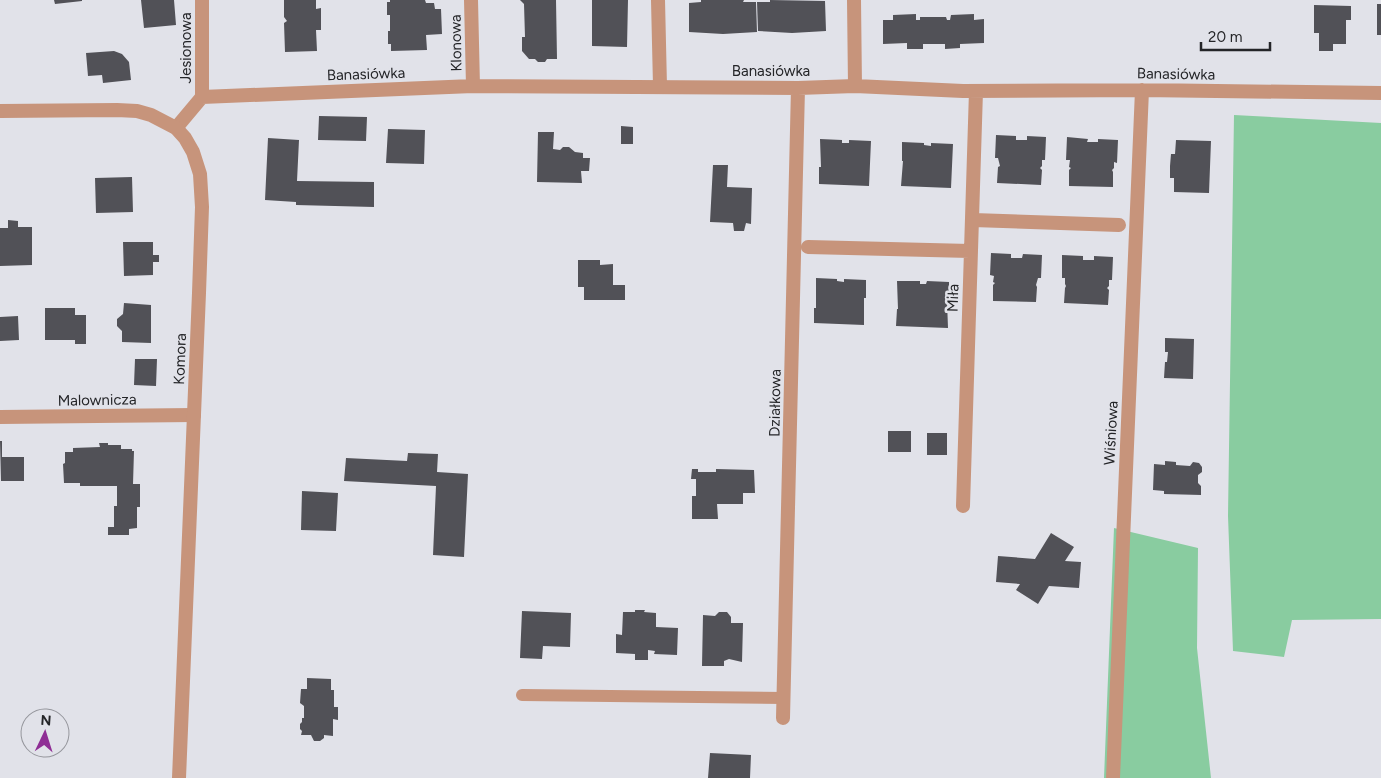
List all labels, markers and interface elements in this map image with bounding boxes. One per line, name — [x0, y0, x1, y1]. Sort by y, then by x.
street label: Jesionowa — [177, 12, 195, 84]
street label: Klonowa — [447, 14, 465, 72]
scale bar — [1201, 20, 1270, 52]
text: 20 m — [1208, 28, 1242, 46]
street label: Banasiówka — [732, 62, 810, 80]
street label: Banasiówka — [327, 64, 405, 84]
street label: Banasiówka — [1137, 64, 1215, 84]
street label: Miła — [944, 284, 962, 312]
street label: Komora — [170, 333, 190, 385]
street label: Działkowa — [765, 369, 785, 437]
street label: Malownicza — [57, 390, 137, 410]
street label: Wiśniowa — [1100, 400, 1122, 466]
north arrow — [20, 708, 70, 758]
text: N — [40, 712, 52, 729]

